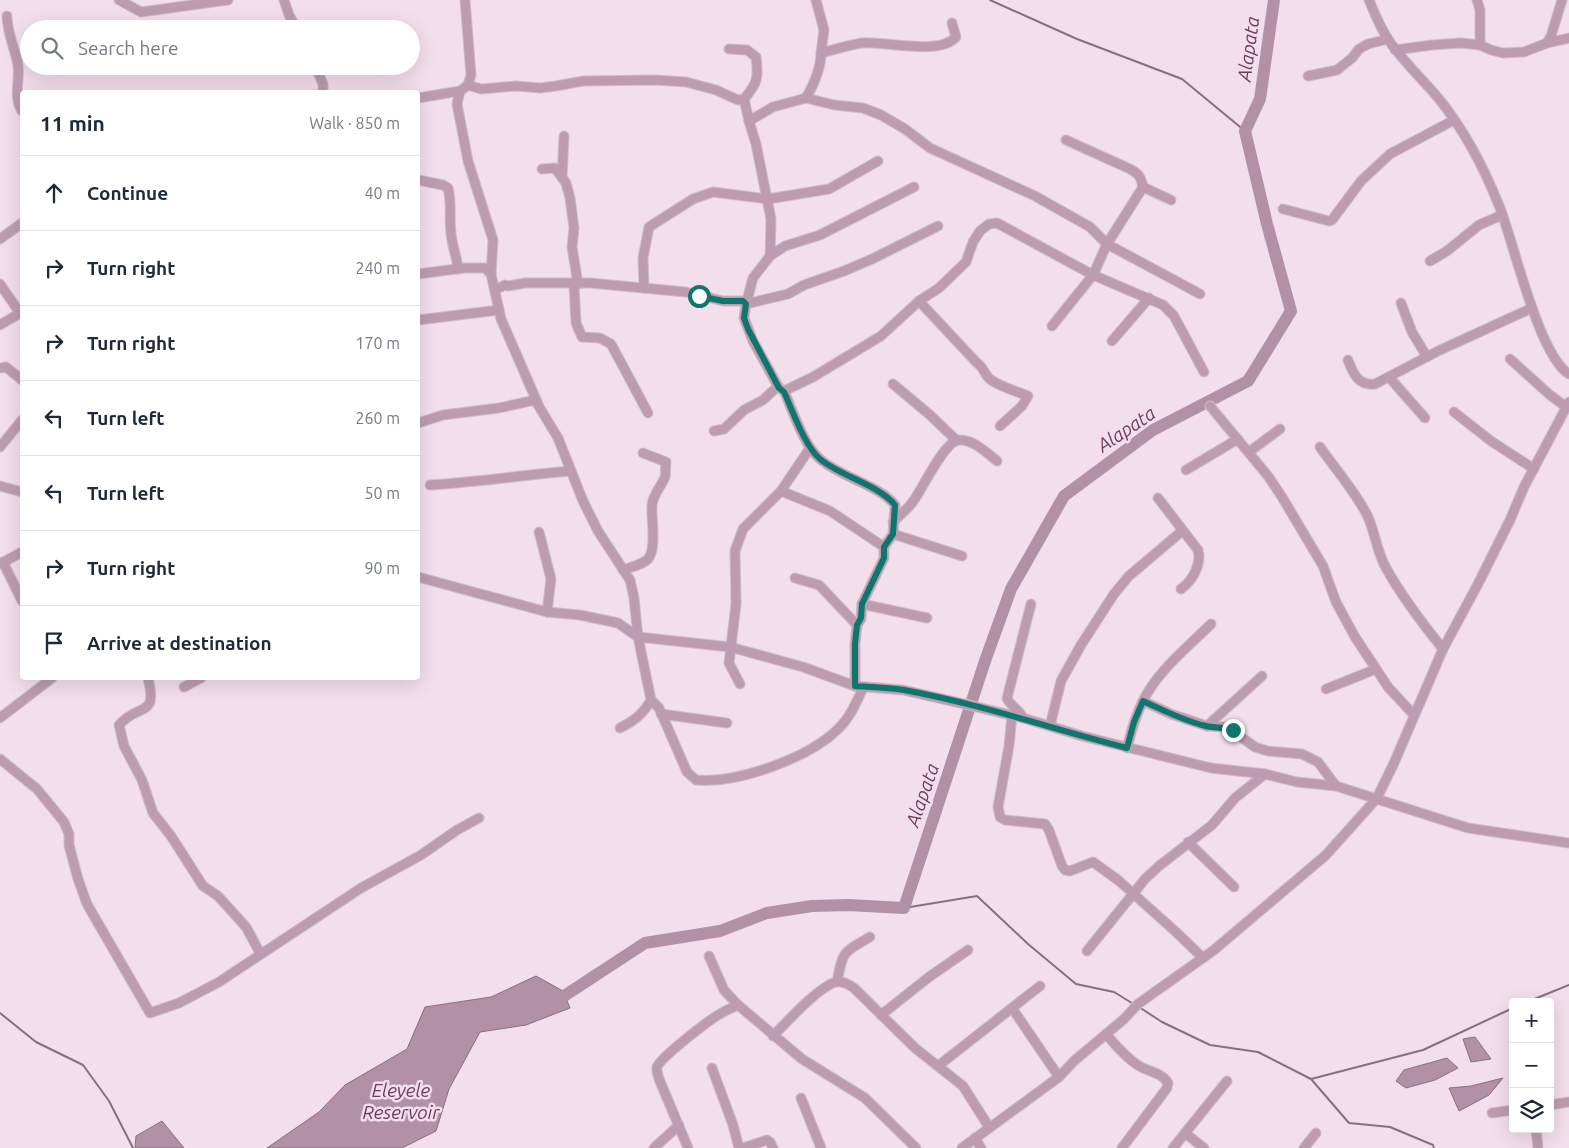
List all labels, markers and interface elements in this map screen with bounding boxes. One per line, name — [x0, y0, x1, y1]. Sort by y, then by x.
water label: Alapata — [1232, 15, 1263, 84]
search box — [20, 20, 420, 75]
icon: search — [38, 34, 66, 62]
text: Search here — [78, 37, 178, 59]
text: 11 min — [40, 111, 105, 135]
text: Walk · 850 m — [309, 114, 400, 132]
icon: ahead — [40, 179, 68, 207]
text: Continue — [87, 182, 168, 204]
text: 40 m — [364, 184, 400, 202]
icon: right — [40, 254, 68, 282]
text: Turn right — [87, 257, 175, 279]
text: 240 m — [355, 259, 400, 277]
route start — [688, 285, 711, 308]
icon: right — [40, 329, 68, 357]
text: Turn right — [87, 332, 175, 354]
text: 170 m — [355, 334, 400, 352]
water label: Alapata — [1092, 402, 1159, 457]
icon: left — [40, 404, 68, 432]
text: Turn left — [87, 407, 165, 429]
text: 260 m — [355, 409, 400, 427]
icon: left — [40, 479, 68, 507]
text: Turn left — [87, 482, 165, 504]
text: 50 m — [364, 484, 400, 502]
icon: right — [40, 554, 68, 582]
text: Turn right — [87, 557, 175, 579]
text: 90 m — [364, 559, 400, 577]
icon: arrive — [40, 629, 68, 657]
text: Arrive at destination — [87, 632, 272, 654]
route end — [1222, 719, 1245, 742]
water label: Alapata — [901, 760, 943, 830]
map controls — [1509, 998, 1554, 1133]
button: + — [1509, 998, 1554, 1043]
button: − — [1509, 1043, 1554, 1088]
water label: Eleyele Reservoir — [362, 1079, 440, 1123]
button: layers — [1509, 1088, 1554, 1133]

